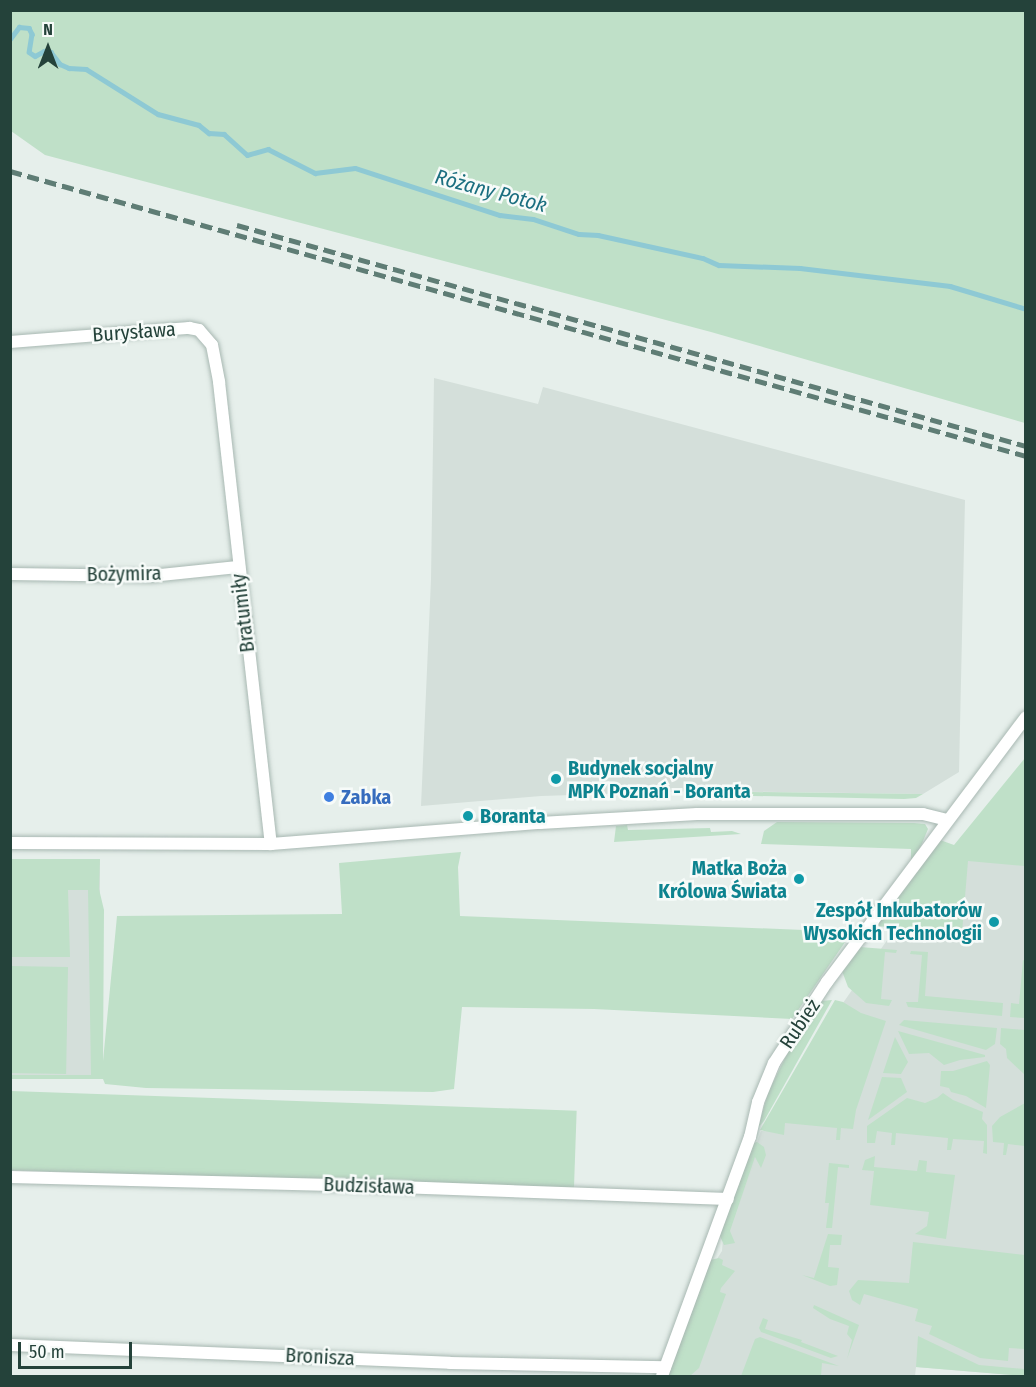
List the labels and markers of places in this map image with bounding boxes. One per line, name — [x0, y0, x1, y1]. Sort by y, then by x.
place label: Budynek socjalny MPK Poznań - Boranta — [568, 756, 751, 803]
marker: Budynek socjalny MPK Poznań - Boranta — [549, 772, 563, 786]
place label: Zabka — [341, 785, 391, 809]
marker: Zabka — [322, 790, 336, 804]
place label: Boranta — [480, 804, 546, 828]
marker: Boranta — [461, 809, 475, 823]
place label: Matka Boża Królowa Świata — [658, 856, 787, 903]
marker: Matka Boża Królowa Świata — [792, 872, 806, 886]
place label: Zespół Inkubatorów Wysokich Technologii — [804, 898, 982, 945]
marker: Zespół Inkubatorów Wysokich Technologii — [987, 915, 1001, 929]

